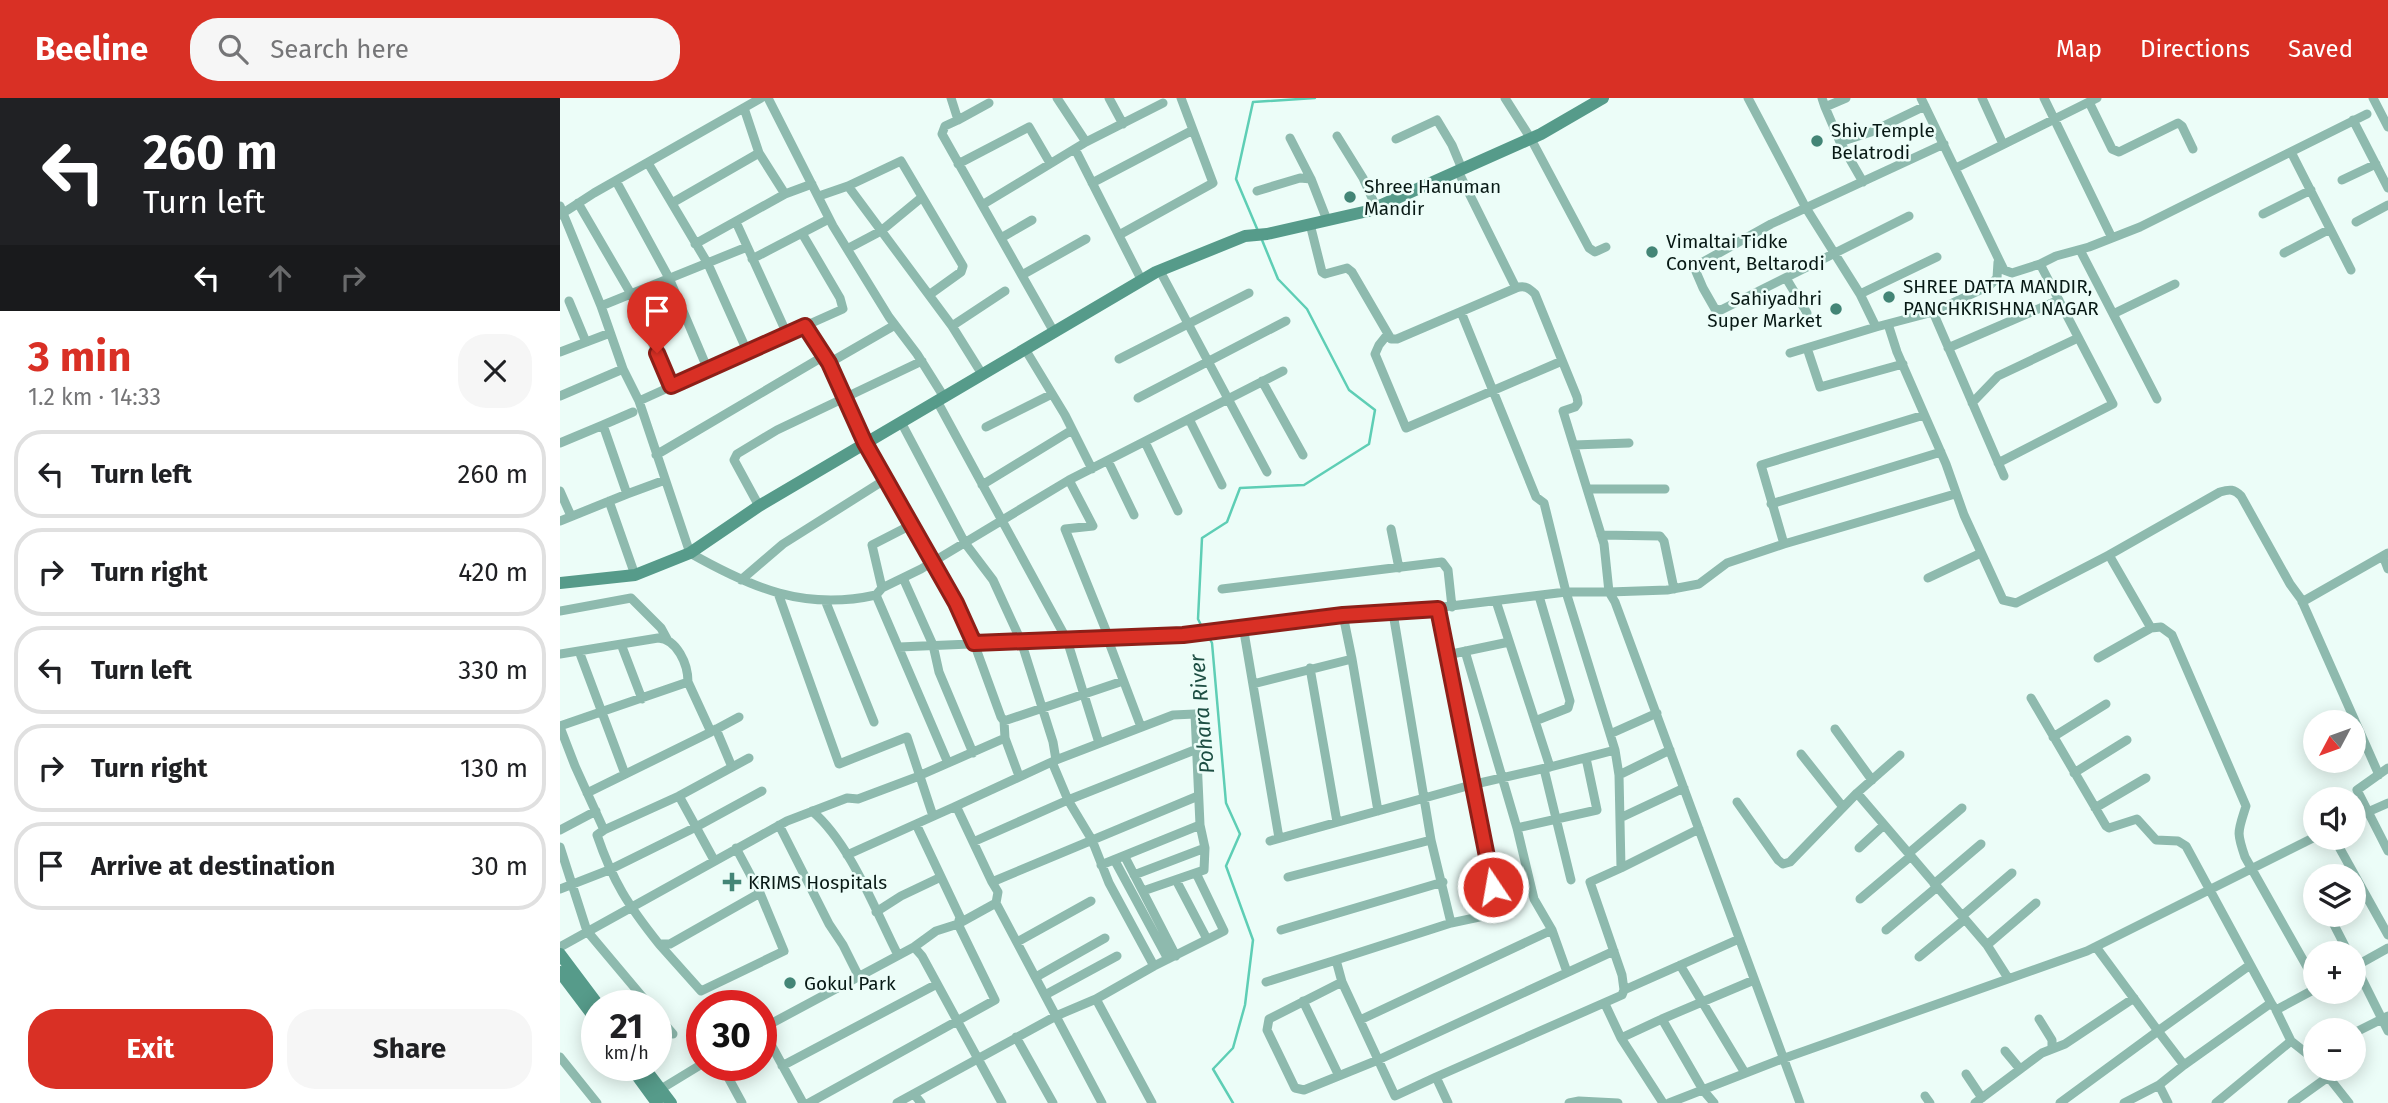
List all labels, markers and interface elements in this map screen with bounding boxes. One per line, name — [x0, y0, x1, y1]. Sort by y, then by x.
search box — [190, 18, 680, 81]
text: Beeline — [35, 29, 148, 69]
icon: search — [214, 30, 252, 68]
text: Search here — [270, 34, 409, 65]
text: Map — [2056, 35, 2102, 63]
text: Directions — [2140, 35, 2250, 63]
text: Saved — [2288, 35, 2353, 63]
place label: Shiv Temple Belatrodi — [1831, 119, 1935, 164]
text: 260 m — [143, 123, 278, 182]
icon: left — [28, 126, 119, 217]
marker: Shiv Temple Belatrodi — [1809, 133, 1825, 149]
place label: Shree Hanuman Mandir — [1364, 175, 1501, 220]
text: Turn left — [143, 183, 265, 221]
marker: Shree Hanuman Mandir — [1342, 189, 1358, 205]
place label: Vimaltai Tidke Convent, Beltarodi — [1666, 230, 1825, 275]
marker: Vimaltai Tidke Convent, Beltarodi — [1644, 244, 1660, 260]
icon: left — [188, 259, 226, 297]
icon: ahead — [261, 259, 299, 297]
icon: right — [334, 259, 372, 297]
place label: SHREE DATTA MANDIR, PANCHKRISHNA NAGAR — [1903, 275, 2099, 320]
pin — [627, 281, 687, 353]
place label: Sahiyadhri Super Market — [1707, 287, 1822, 332]
marker: SHREE DATTA MANDIR, PANCHKRISHNA NAGAR — [1881, 289, 1897, 305]
icon: arrive — [638, 292, 676, 330]
marker: Sahiyadhri Super Market — [1828, 301, 1844, 317]
text: 3 min — [28, 332, 131, 382]
button: close — [458, 334, 532, 408]
text: 1.2 km · 14:33 — [28, 383, 161, 411]
icon: left — [32, 455, 70, 493]
text: Turn left — [91, 459, 192, 490]
text: 260 m — [458, 459, 528, 490]
icon: right — [32, 553, 70, 591]
text: Turn right — [91, 557, 208, 588]
text: 420 m — [458, 557, 528, 588]
icon: left — [32, 651, 70, 689]
water label: Pohara River — [1184, 652, 1220, 775]
text: Turn left — [91, 655, 192, 686]
text: 330 m — [458, 655, 528, 686]
north arrow — [2303, 710, 2366, 774]
map controls — [2303, 710, 2366, 1081]
icon: right — [32, 749, 70, 787]
text: Turn right — [91, 753, 208, 784]
text: 130 m — [460, 753, 528, 784]
button: sound — [2303, 787, 2366, 850]
icon: arrive — [32, 847, 70, 885]
position arrow — [1456, 850, 1530, 924]
text: Arrive at destination — [91, 851, 335, 882]
text: 30 m — [471, 851, 528, 882]
button: layers — [2303, 864, 2366, 927]
place label: KRIMS Hospitals — [748, 871, 887, 894]
marker: KRIMS Hospitals — [722, 872, 742, 892]
button: + — [2303, 941, 2366, 1004]
place label: Gokul Park — [804, 972, 896, 995]
marker: Gokul Park — [782, 975, 798, 991]
speed limit sign: 30 — [686, 990, 777, 1081]
text: 21 — [610, 1005, 643, 1047]
button: Exit — [28, 1009, 273, 1089]
button: Share — [287, 1009, 532, 1089]
button: − — [2303, 1018, 2366, 1081]
text: km/h — [604, 1042, 649, 1064]

